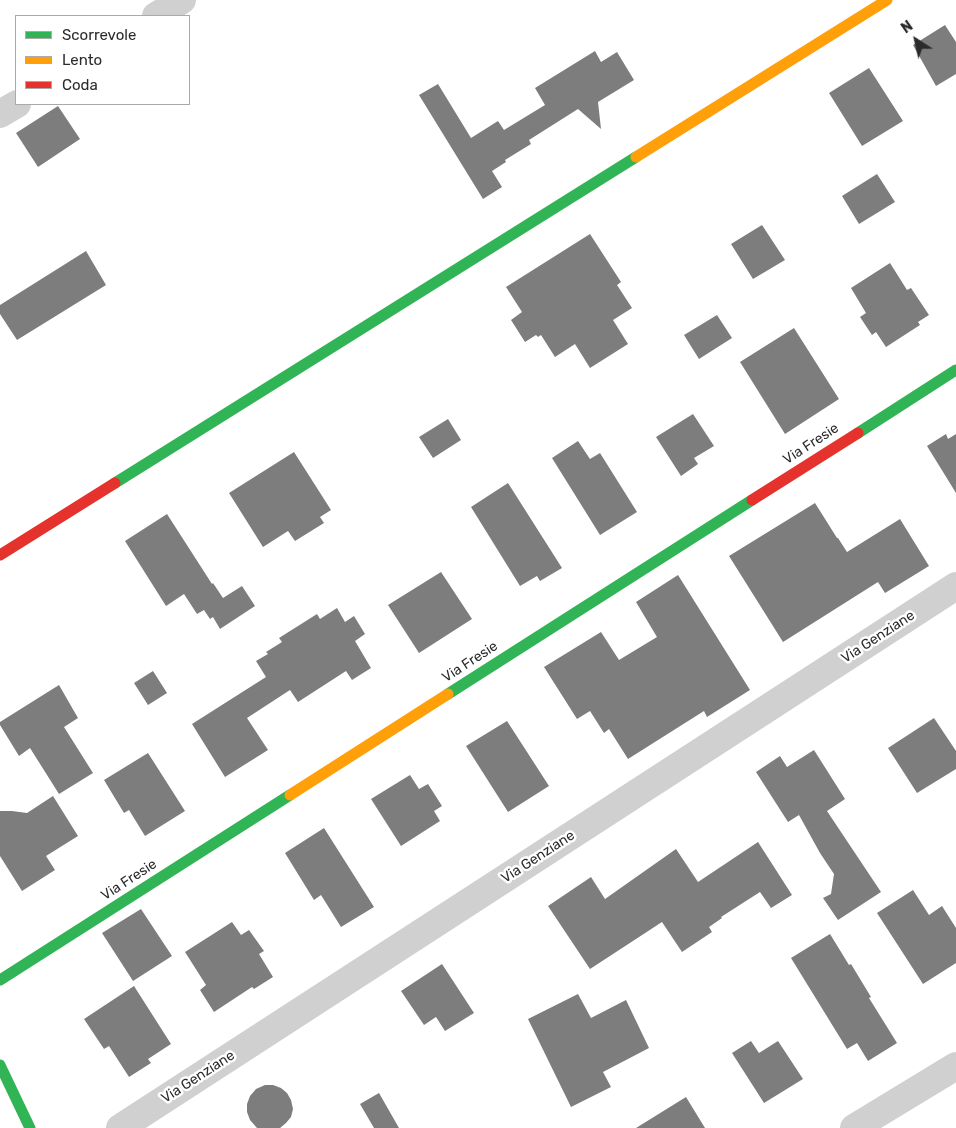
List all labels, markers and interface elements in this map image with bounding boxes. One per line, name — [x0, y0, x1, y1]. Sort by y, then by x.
legend — [15, 15, 190, 105]
north arrow — [891, 15, 941, 65]
text: N — [898, 17, 916, 37]
text: Scorrevole — [62, 26, 136, 44]
text: Lento — [62, 51, 102, 69]
text: Coda — [62, 76, 98, 94]
street label: Via Fresie — [780, 420, 842, 468]
street label: Via Genziane — [838, 607, 918, 667]
street label: Via Fresie — [439, 638, 501, 686]
street label: Via Genziane — [498, 827, 578, 887]
street label: Via Fresie — [98, 856, 160, 904]
street label: Via Genziane — [158, 1047, 238, 1107]

